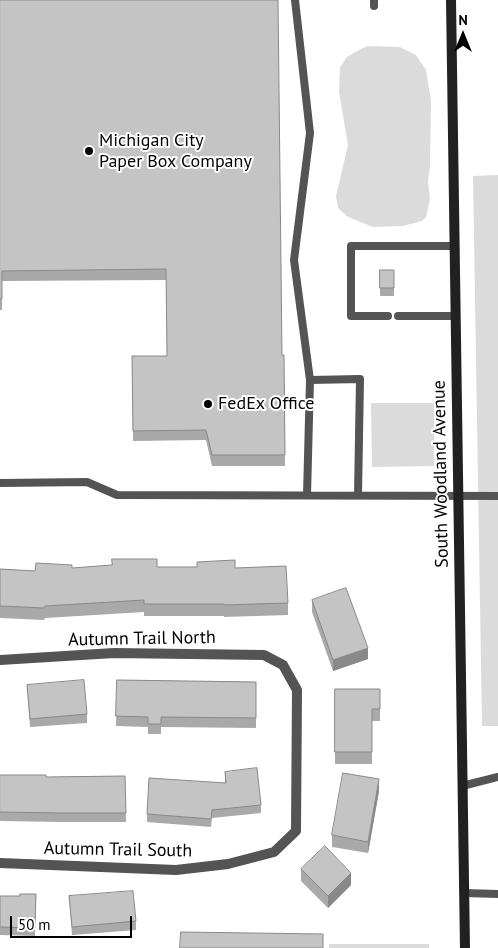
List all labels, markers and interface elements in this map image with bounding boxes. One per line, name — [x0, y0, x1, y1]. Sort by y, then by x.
north arrow — [438, 10, 488, 60]
text: N — [458, 11, 468, 29]
place label: Michigan City Paper Box Company — [99, 130, 252, 172]
marker: Michigan City Paper Box Company — [83, 145, 95, 157]
street label: South Woodland Avenue — [429, 380, 453, 568]
place label: FedEx Office — [218, 393, 314, 415]
marker: FedEx Office — [202, 398, 214, 410]
street label: Autumn Trail North — [68, 627, 216, 651]
street label: Autumn Trail South — [44, 838, 192, 862]
scale bar — [12, 906, 135, 938]
text: 50 m — [18, 915, 51, 934]

